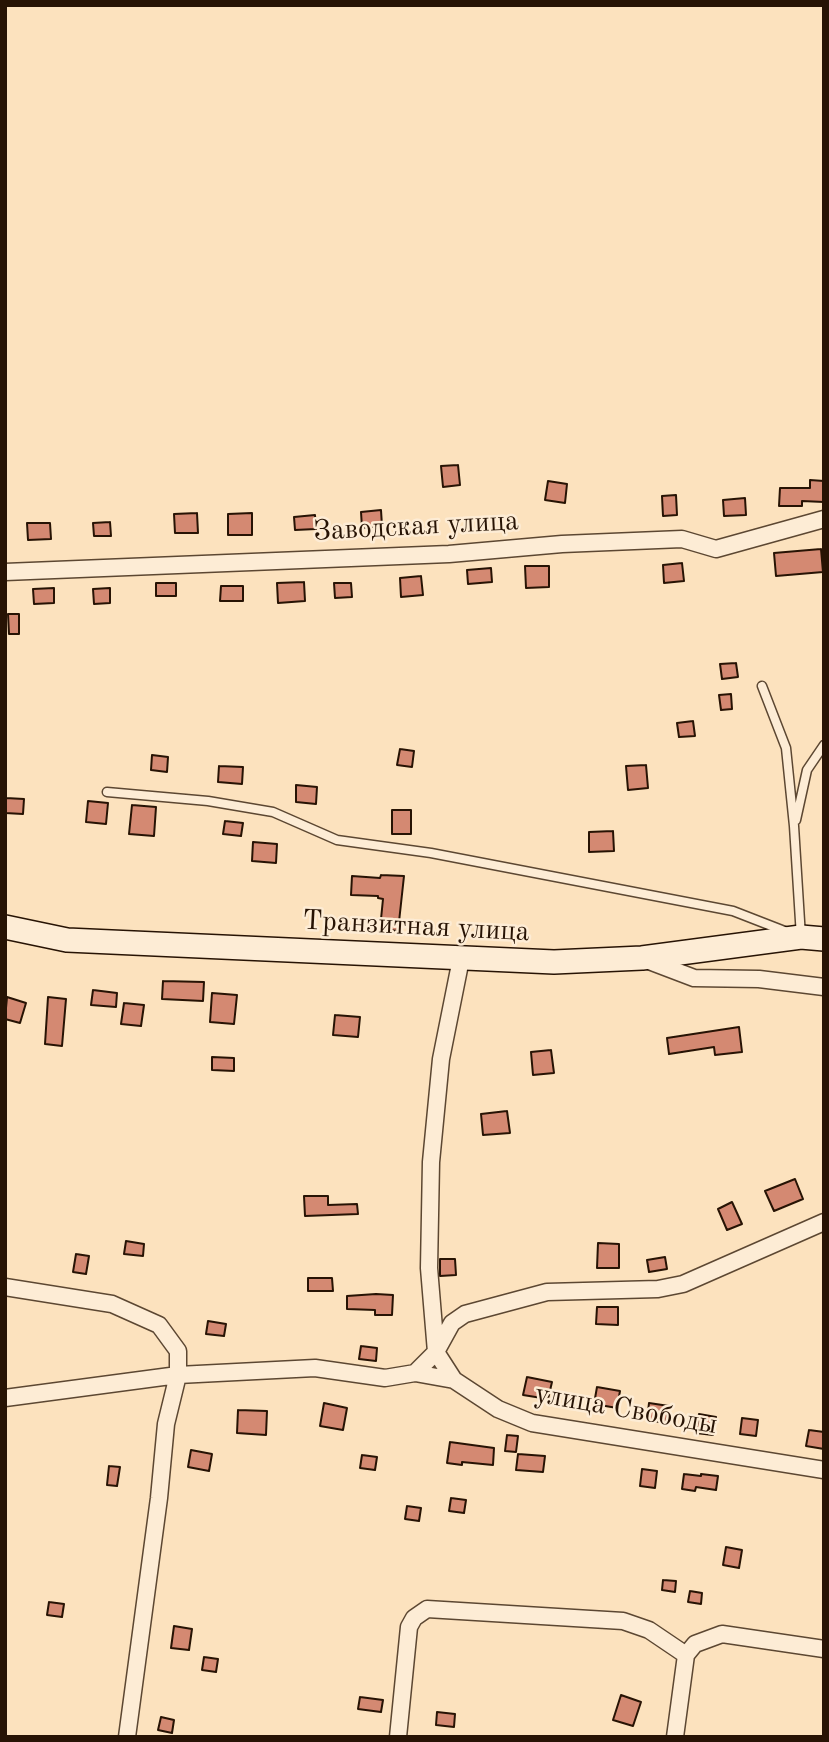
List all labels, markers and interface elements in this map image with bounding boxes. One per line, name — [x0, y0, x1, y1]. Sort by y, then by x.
street label: Заводская улица — [312, 505, 520, 549]
street label: Транзитная улица — [302, 904, 530, 950]
street label: улица Свободы — [532, 1377, 720, 1443]

